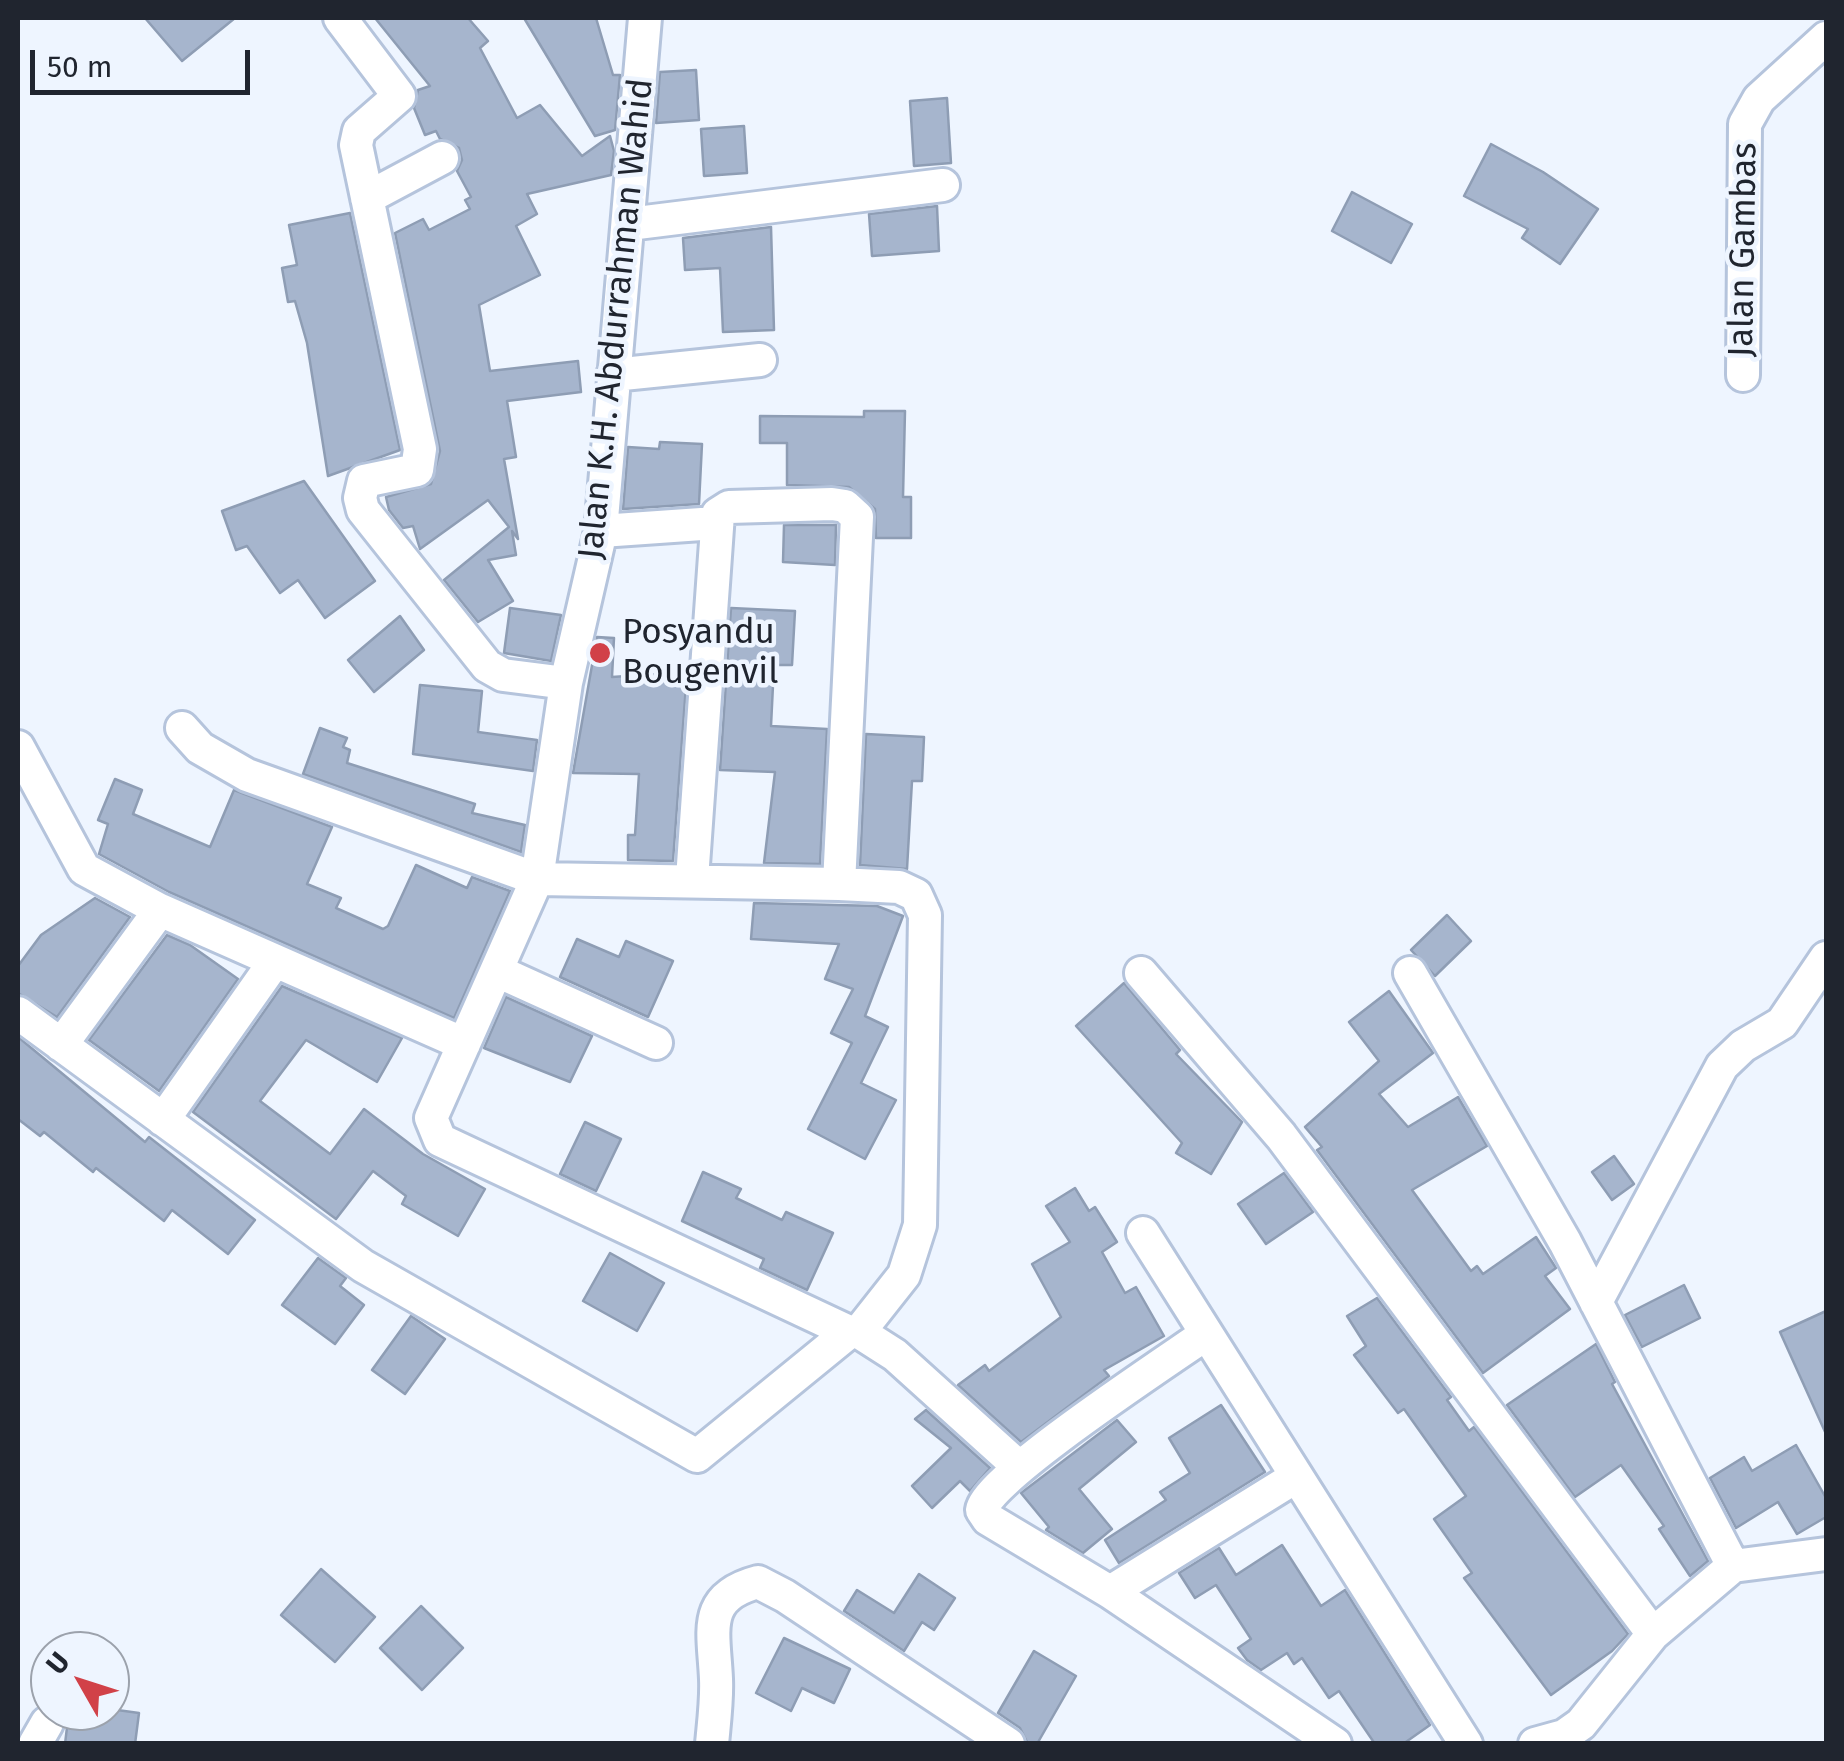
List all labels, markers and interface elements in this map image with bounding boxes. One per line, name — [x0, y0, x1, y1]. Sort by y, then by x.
scale bar — [35, 30, 255, 92]
text: 50 m — [47, 49, 112, 85]
street label: Jalan K.H. Abdurrahman Wahid — [571, 76, 663, 562]
street label: Jalan Gambas — [1721, 142, 1767, 358]
place label: Posyandu Bougenvil — [622, 612, 778, 694]
marker: Posyandu Bougenvil — [587, 640, 613, 666]
north arrow — [30, 1631, 130, 1731]
text: U — [39, 1646, 76, 1681]

